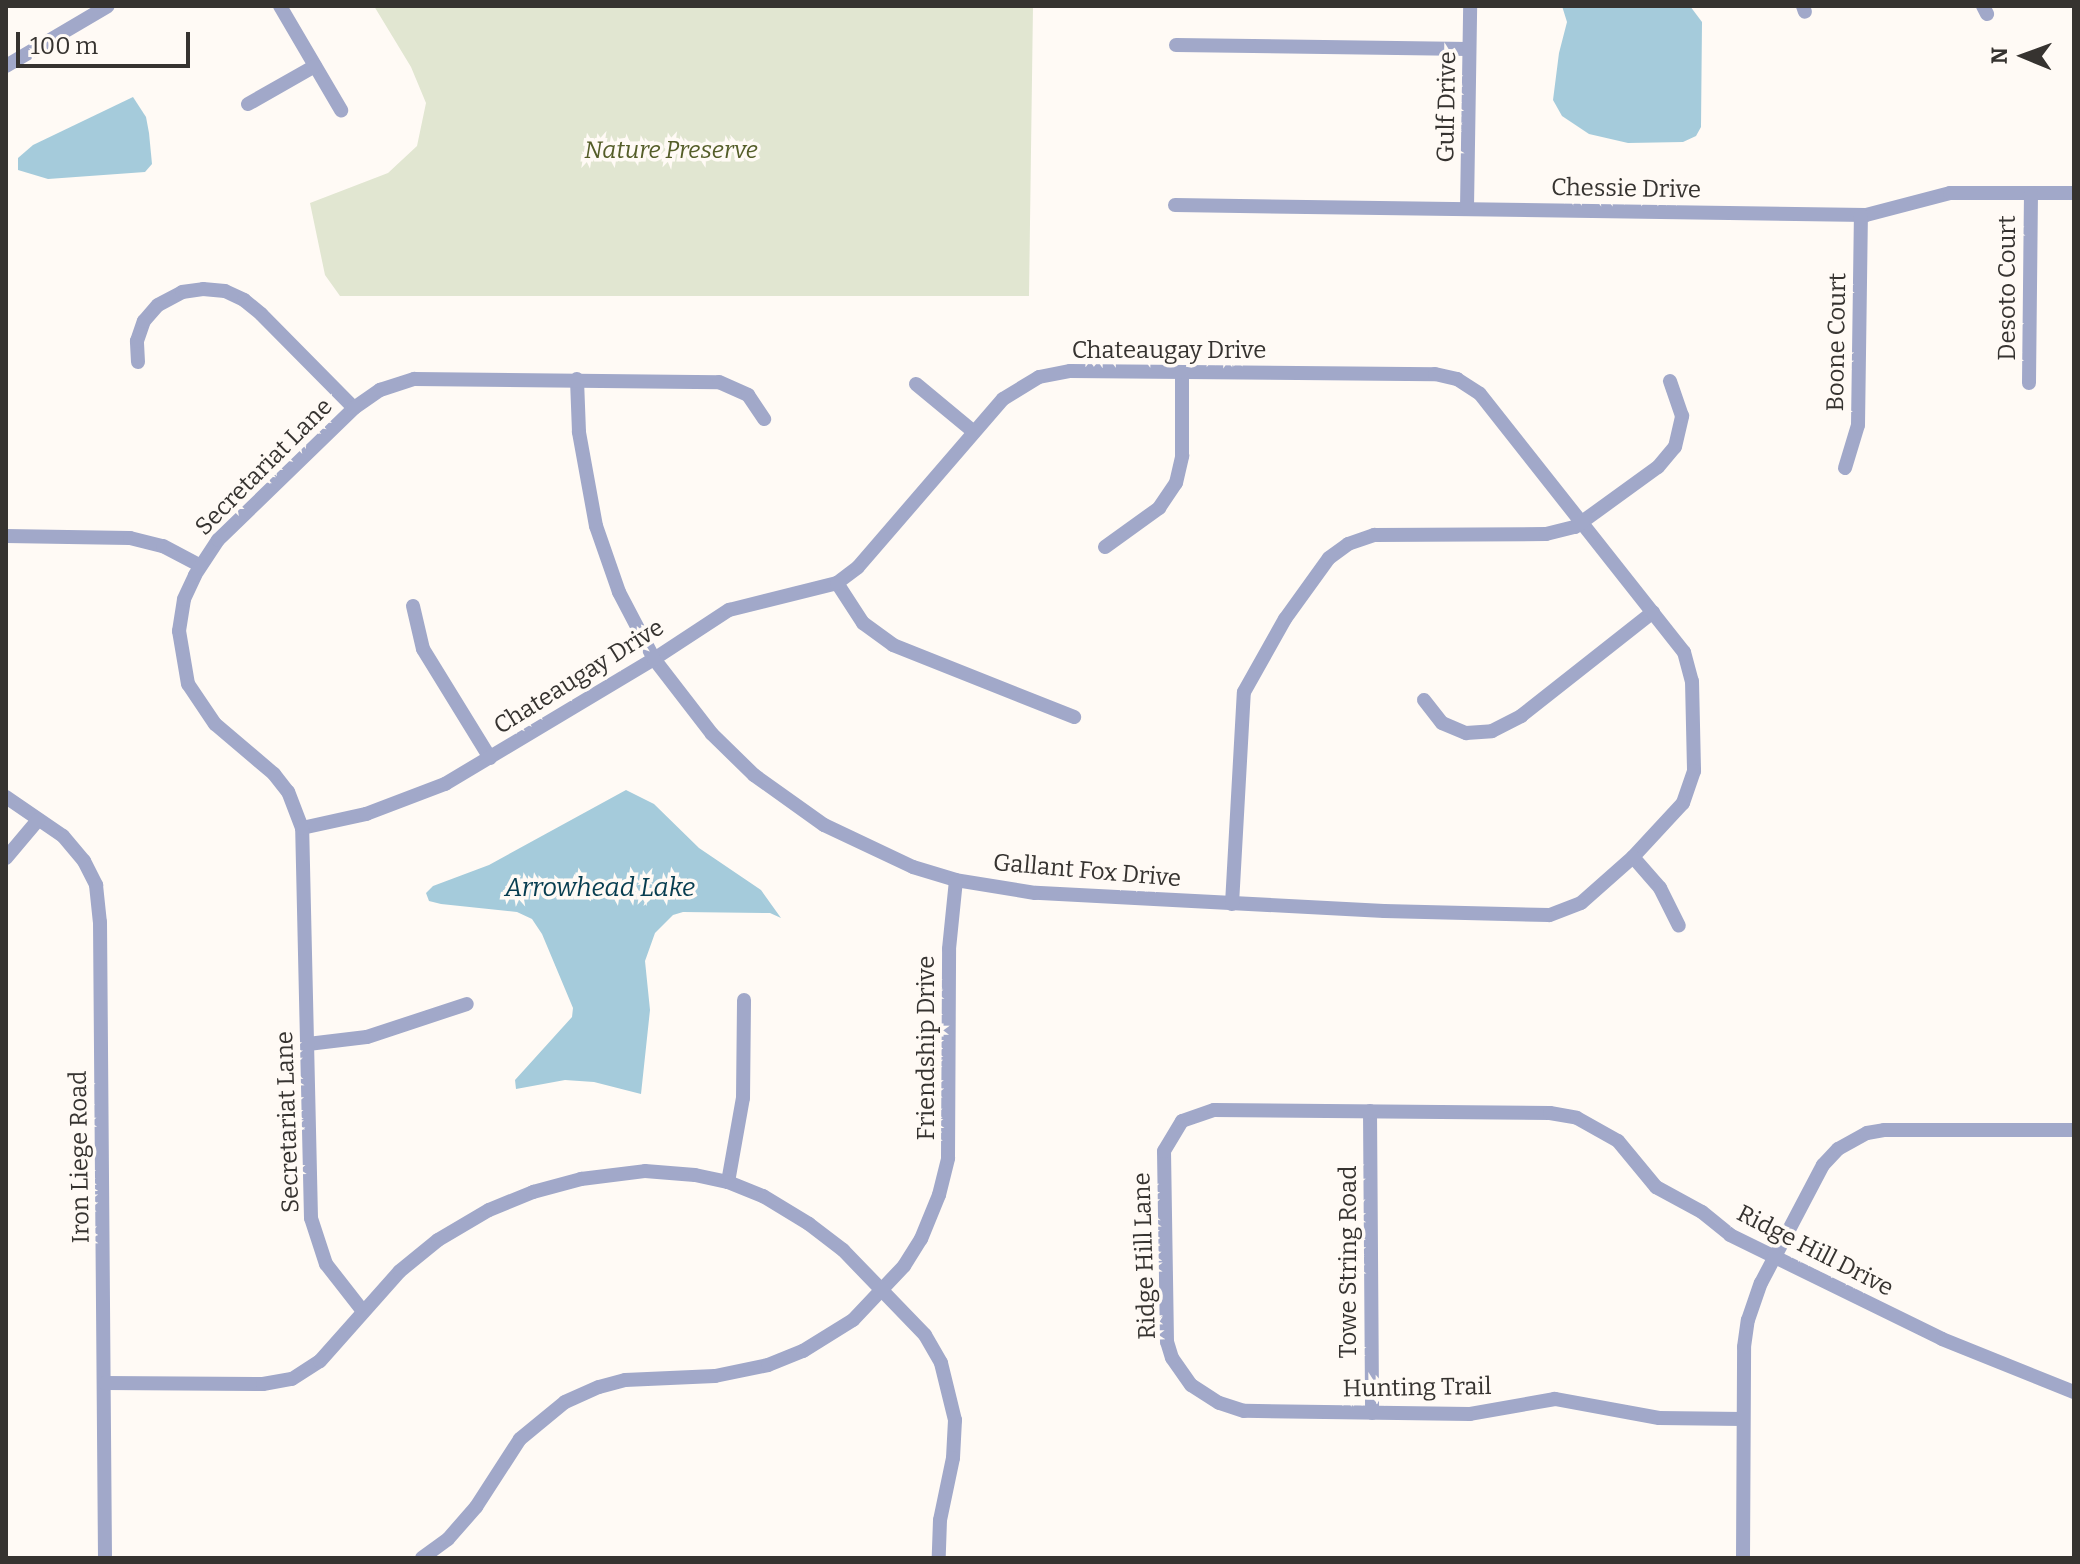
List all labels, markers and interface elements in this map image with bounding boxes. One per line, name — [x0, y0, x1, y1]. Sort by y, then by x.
scale bar — [20, 16, 194, 66]
north arrow — [1984, 16, 2064, 96]
text: 100 m — [30, 32, 98, 60]
text: N — [1986, 47, 2013, 64]
street label: Gulf Drive — [1432, 51, 1462, 163]
park label: Nature Preserve — [584, 137, 758, 165]
street label: Chessie Drive — [1551, 173, 1701, 205]
street label: Desoto Court — [1994, 215, 2022, 361]
street label: Boone Court — [1821, 272, 1853, 412]
street label: Chateaugay Drive — [1072, 337, 1266, 365]
street label: Secretariat Lane — [189, 392, 339, 542]
street label: Chateaugay Drive — [489, 613, 669, 741]
street label: Gallant Fox Drive — [992, 848, 1182, 894]
water label: Arrowhead Lake — [505, 872, 695, 904]
street label: Friendship Drive — [913, 956, 941, 1140]
street label: Secretariat Lane — [270, 1031, 306, 1213]
street label: Iron Liege Road — [64, 1070, 96, 1244]
street label: Towe String Road — [1335, 1166, 1363, 1358]
street label: Ridge Hill Lane — [1128, 1172, 1162, 1340]
street label: Ridge Hill Drive — [1732, 1199, 1898, 1303]
street label: Hunting Trail — [1342, 1372, 1492, 1404]

